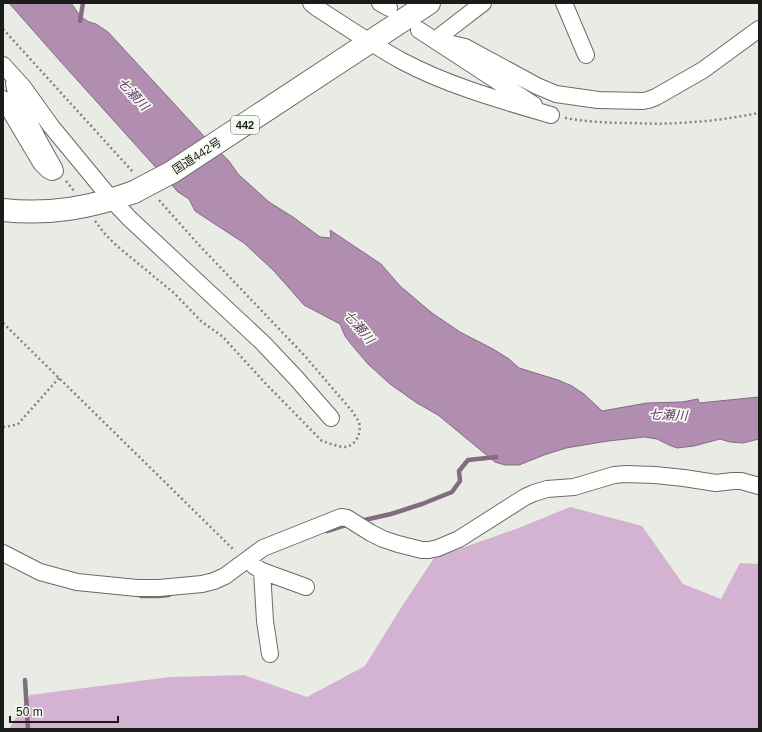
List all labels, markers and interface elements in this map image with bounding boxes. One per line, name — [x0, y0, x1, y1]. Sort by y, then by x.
water label: 七瀬川 — [114, 75, 153, 115]
road number: 442 — [231, 116, 259, 134]
street label: 国道442号 — [170, 135, 224, 177]
water label: 七瀬川 — [341, 307, 379, 348]
water label: 七瀬川 — [648, 407, 690, 423]
scale bar — [10, 698, 118, 724]
text: 50 m — [16, 705, 43, 719]

